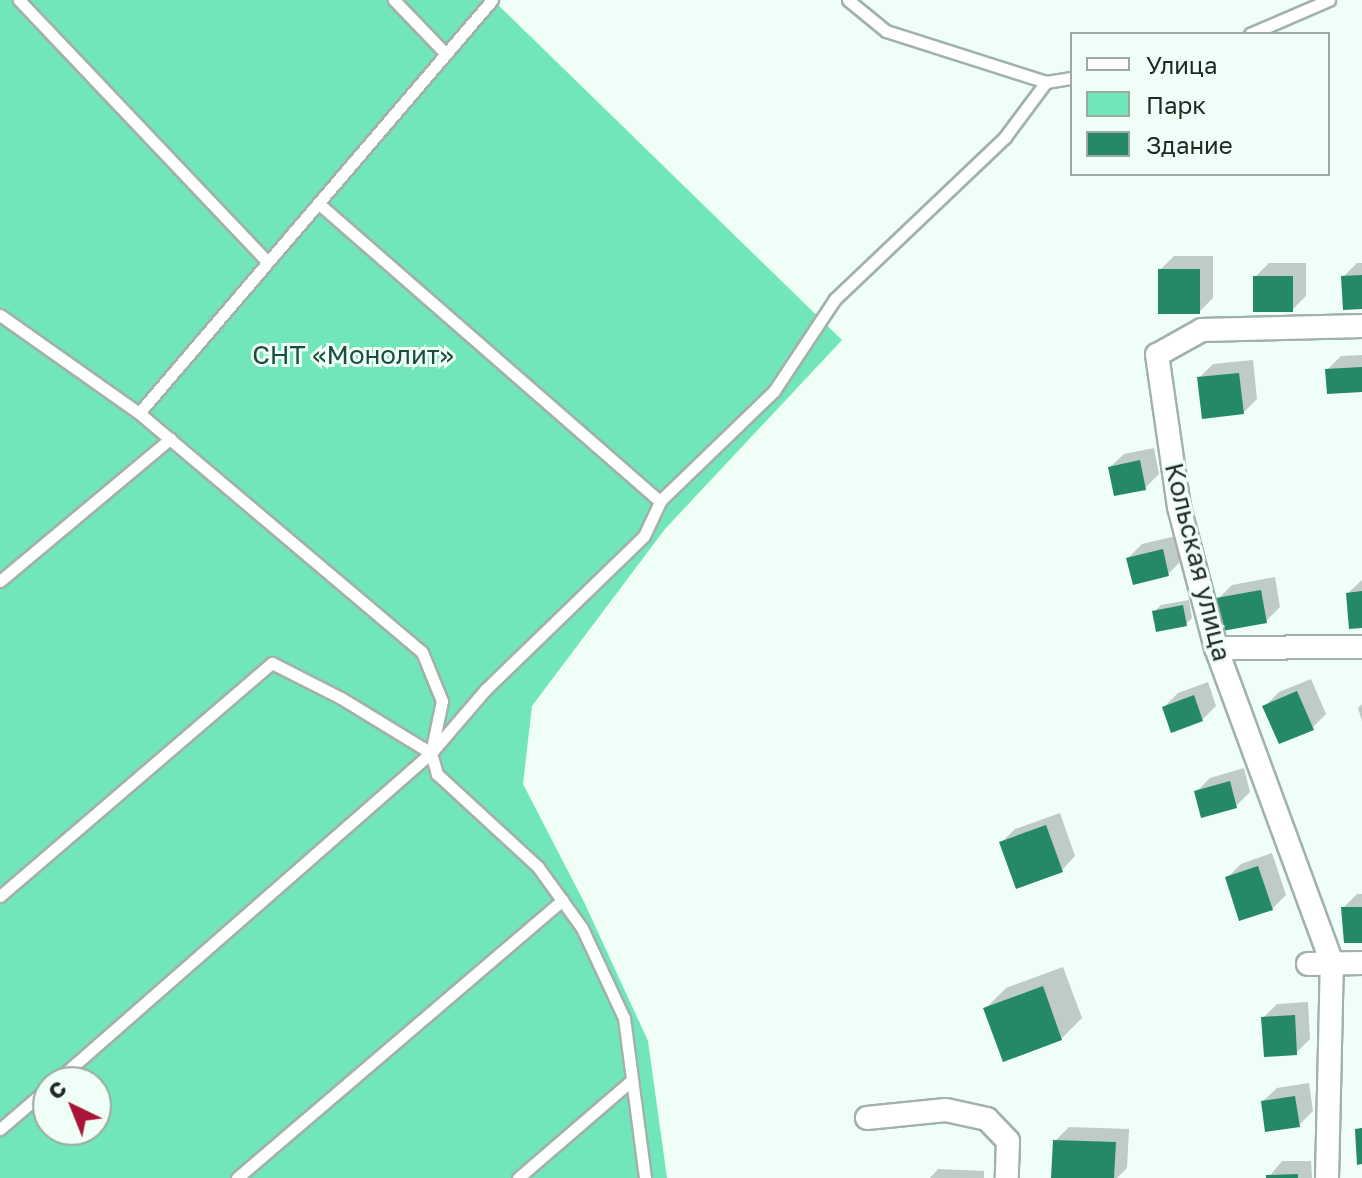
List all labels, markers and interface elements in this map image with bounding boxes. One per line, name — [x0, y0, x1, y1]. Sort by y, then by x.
legend — [1070, 32, 1330, 176]
text: Улица — [1146, 50, 1218, 79]
text: Парк — [1146, 90, 1206, 119]
text: Здание — [1146, 130, 1233, 159]
park label: СНТ «Монолит» — [252, 339, 454, 371]
street label: Кольская улица — [1158, 460, 1238, 664]
north arrow — [32, 1066, 112, 1146]
text: С — [42, 1074, 72, 1105]

